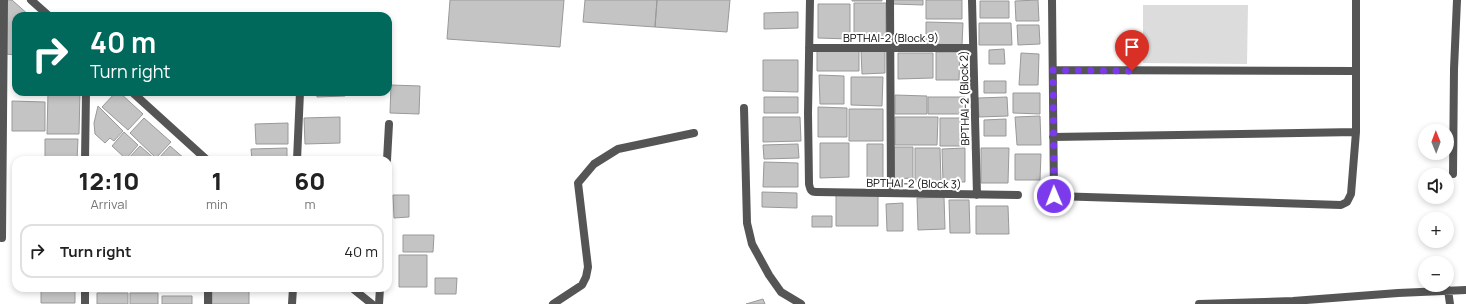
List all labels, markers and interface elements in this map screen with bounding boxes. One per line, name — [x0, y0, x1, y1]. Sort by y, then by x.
text: 40 m — [90, 23, 156, 61]
icon: right — [24, 28, 76, 80]
street label: BPTHAI-2 (Block 9) — [843, 30, 939, 45]
pin — [1115, 30, 1149, 71]
icon: arrive — [1121, 36, 1143, 58]
street label: BPTHAI-2 (Block 2) — [956, 50, 972, 146]
text: Turn right — [90, 59, 171, 83]
north arrow — [1418, 124, 1454, 160]
map controls — [1418, 124, 1454, 292]
text: 12:10 — [79, 164, 140, 197]
text: 1 — [211, 164, 222, 197]
text: 60 — [294, 164, 325, 197]
button: sound — [1418, 168, 1454, 204]
street label: BPTHAI-2 (Block 3) — [866, 175, 962, 191]
position arrow — [1033, 175, 1075, 217]
text: Arrival — [90, 195, 128, 213]
text: min — [206, 195, 228, 213]
text: m — [304, 195, 315, 213]
button: + — [1418, 212, 1454, 248]
icon: right — [26, 240, 48, 262]
text: Turn right — [60, 241, 131, 262]
text: 40 m — [344, 241, 378, 262]
button: − — [1418, 256, 1454, 292]

